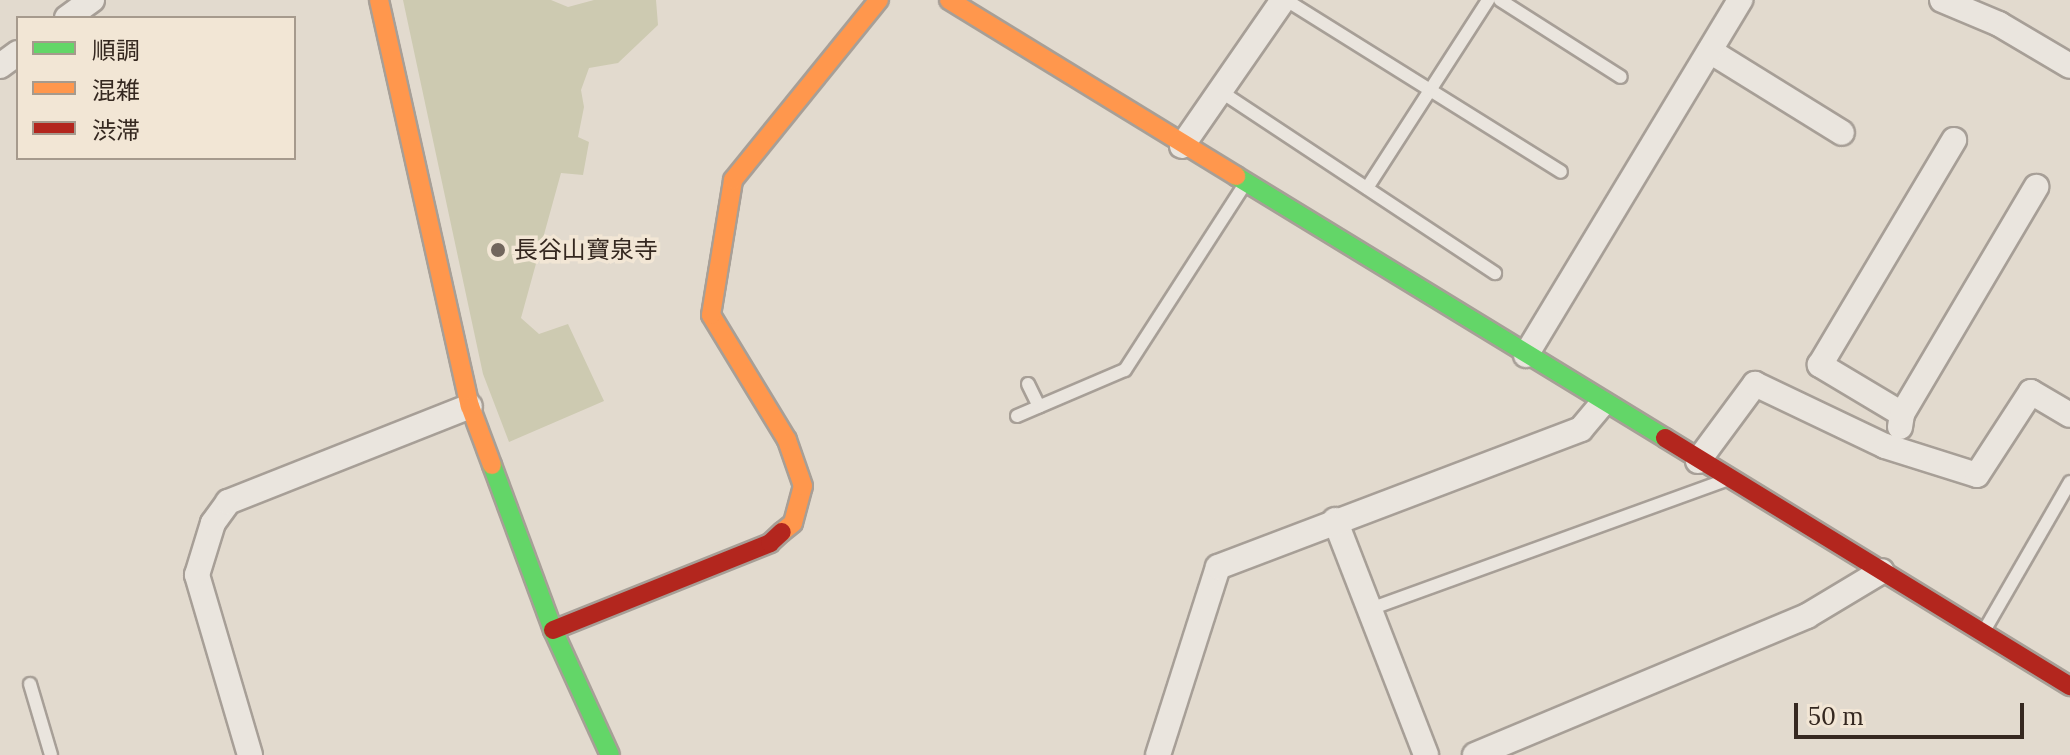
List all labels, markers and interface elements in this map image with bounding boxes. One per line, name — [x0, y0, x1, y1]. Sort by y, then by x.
legend — [16, 16, 296, 160]
text: 順調 — [92, 35, 140, 66]
text: 混雑 — [92, 75, 140, 106]
text: 渋滞 — [92, 115, 140, 146]
place label: 長谷山寶泉寺 — [514, 236, 658, 264]
marker: 長谷山寶泉寺 — [489, 241, 507, 259]
scale bar — [1798, 687, 2028, 737]
text: 50 m — [1808, 701, 1864, 732]

